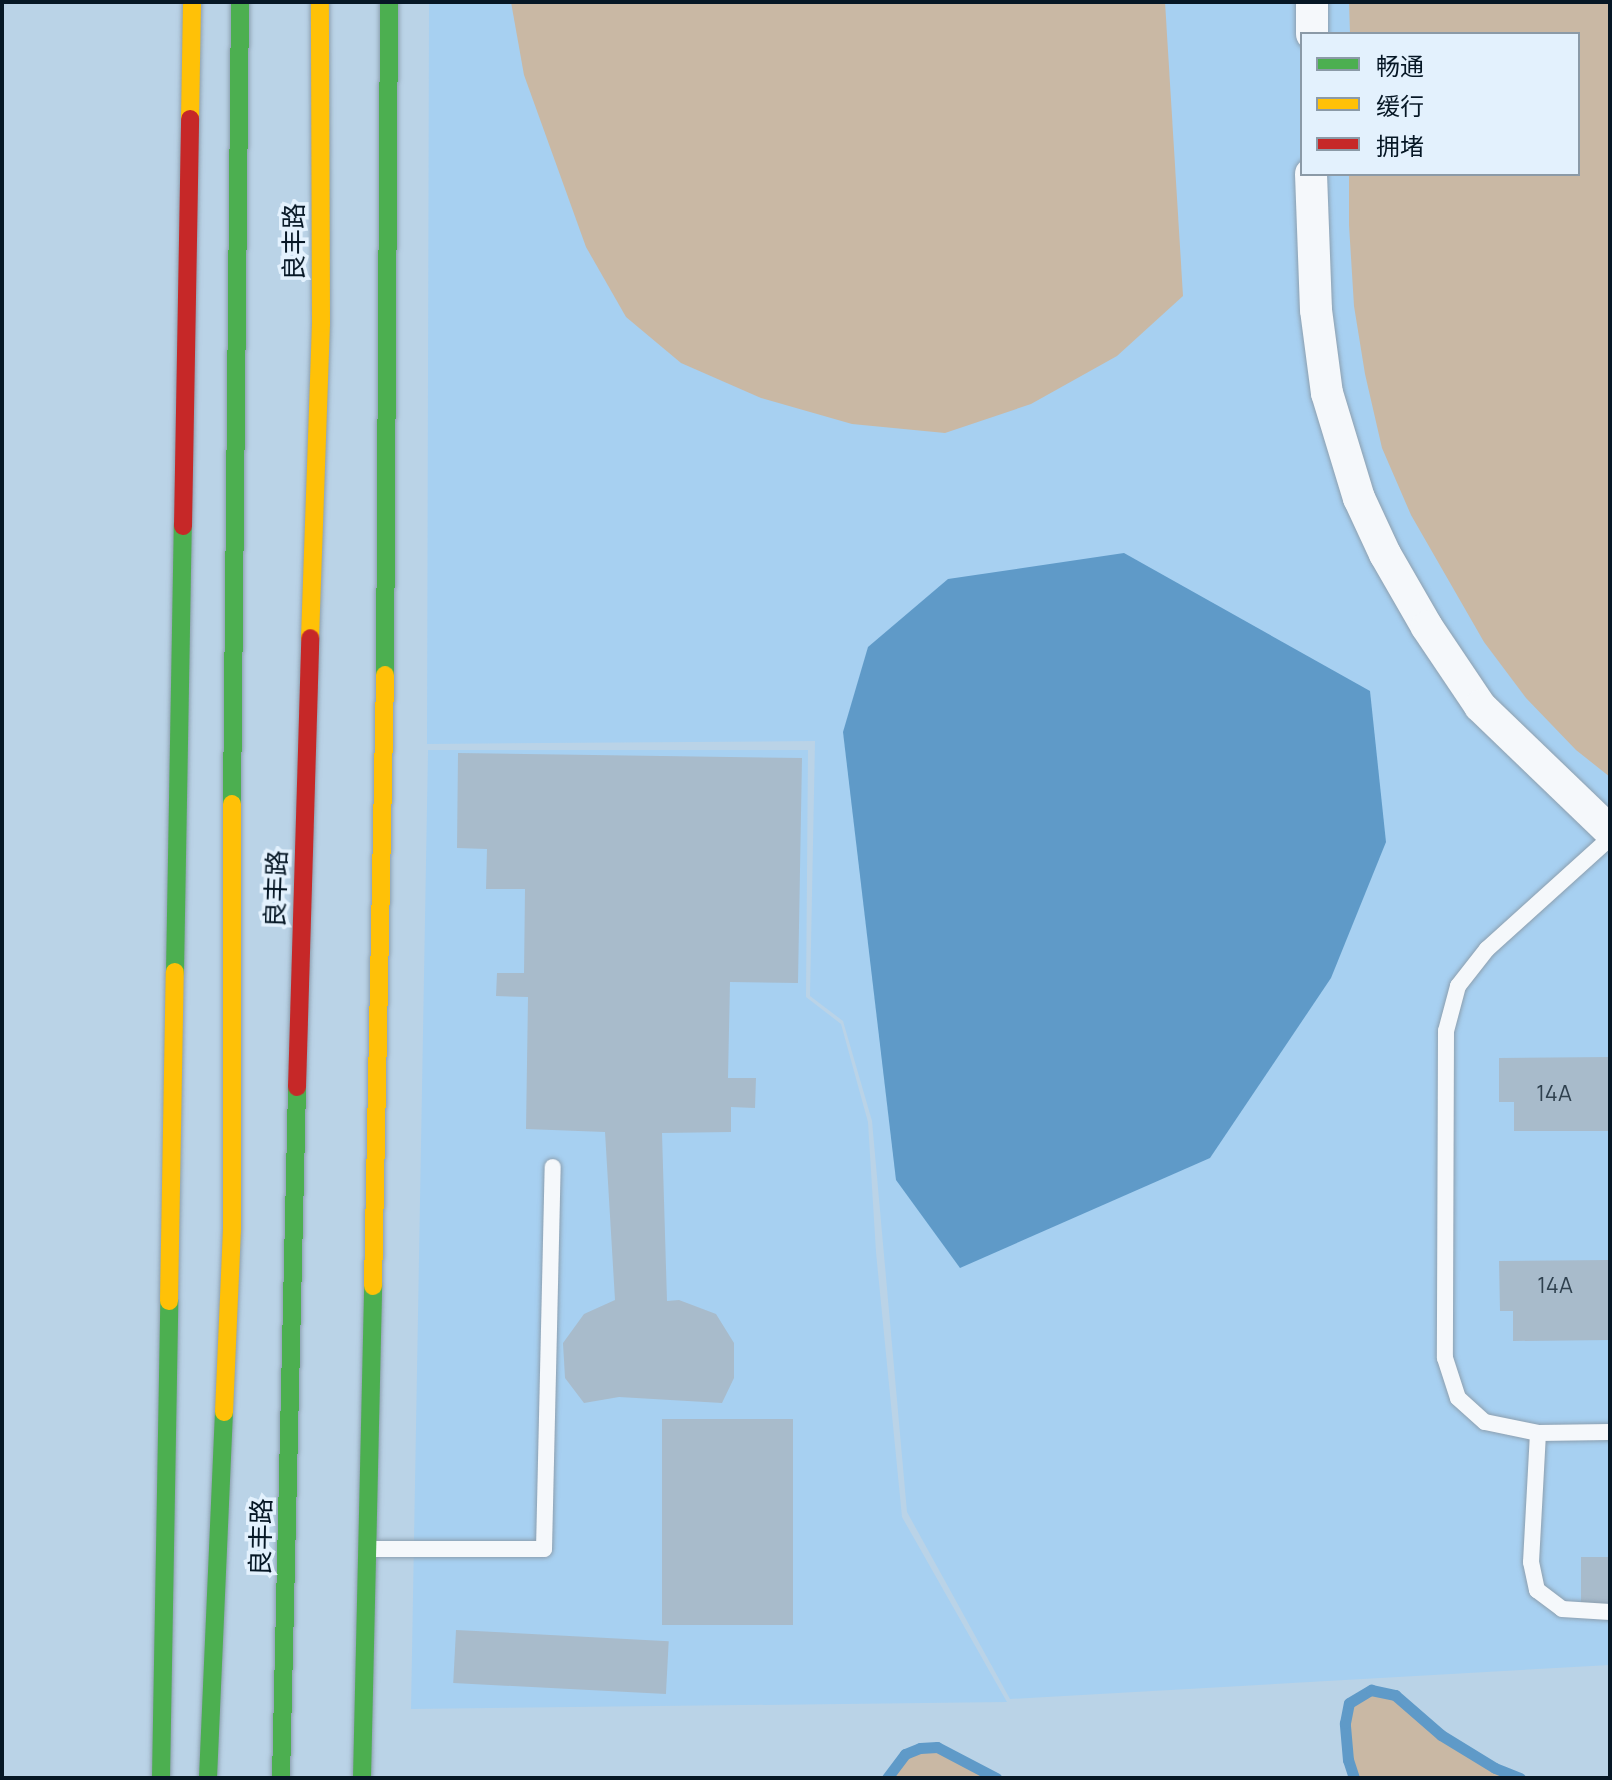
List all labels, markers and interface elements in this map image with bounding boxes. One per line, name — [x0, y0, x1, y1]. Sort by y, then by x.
legend — [1300, 32, 1580, 176]
text: 畅通 — [1376, 49, 1424, 82]
text: 缓行 — [1376, 89, 1424, 122]
text: 拥堵 — [1376, 129, 1424, 162]
street label: 良丰路 — [278, 203, 310, 281]
street label: 良丰路 — [259, 849, 293, 929]
house number: 14A — [1536, 1081, 1572, 1107]
house number: 14A — [1537, 1273, 1573, 1299]
street label: 良丰路 — [245, 1498, 277, 1576]

